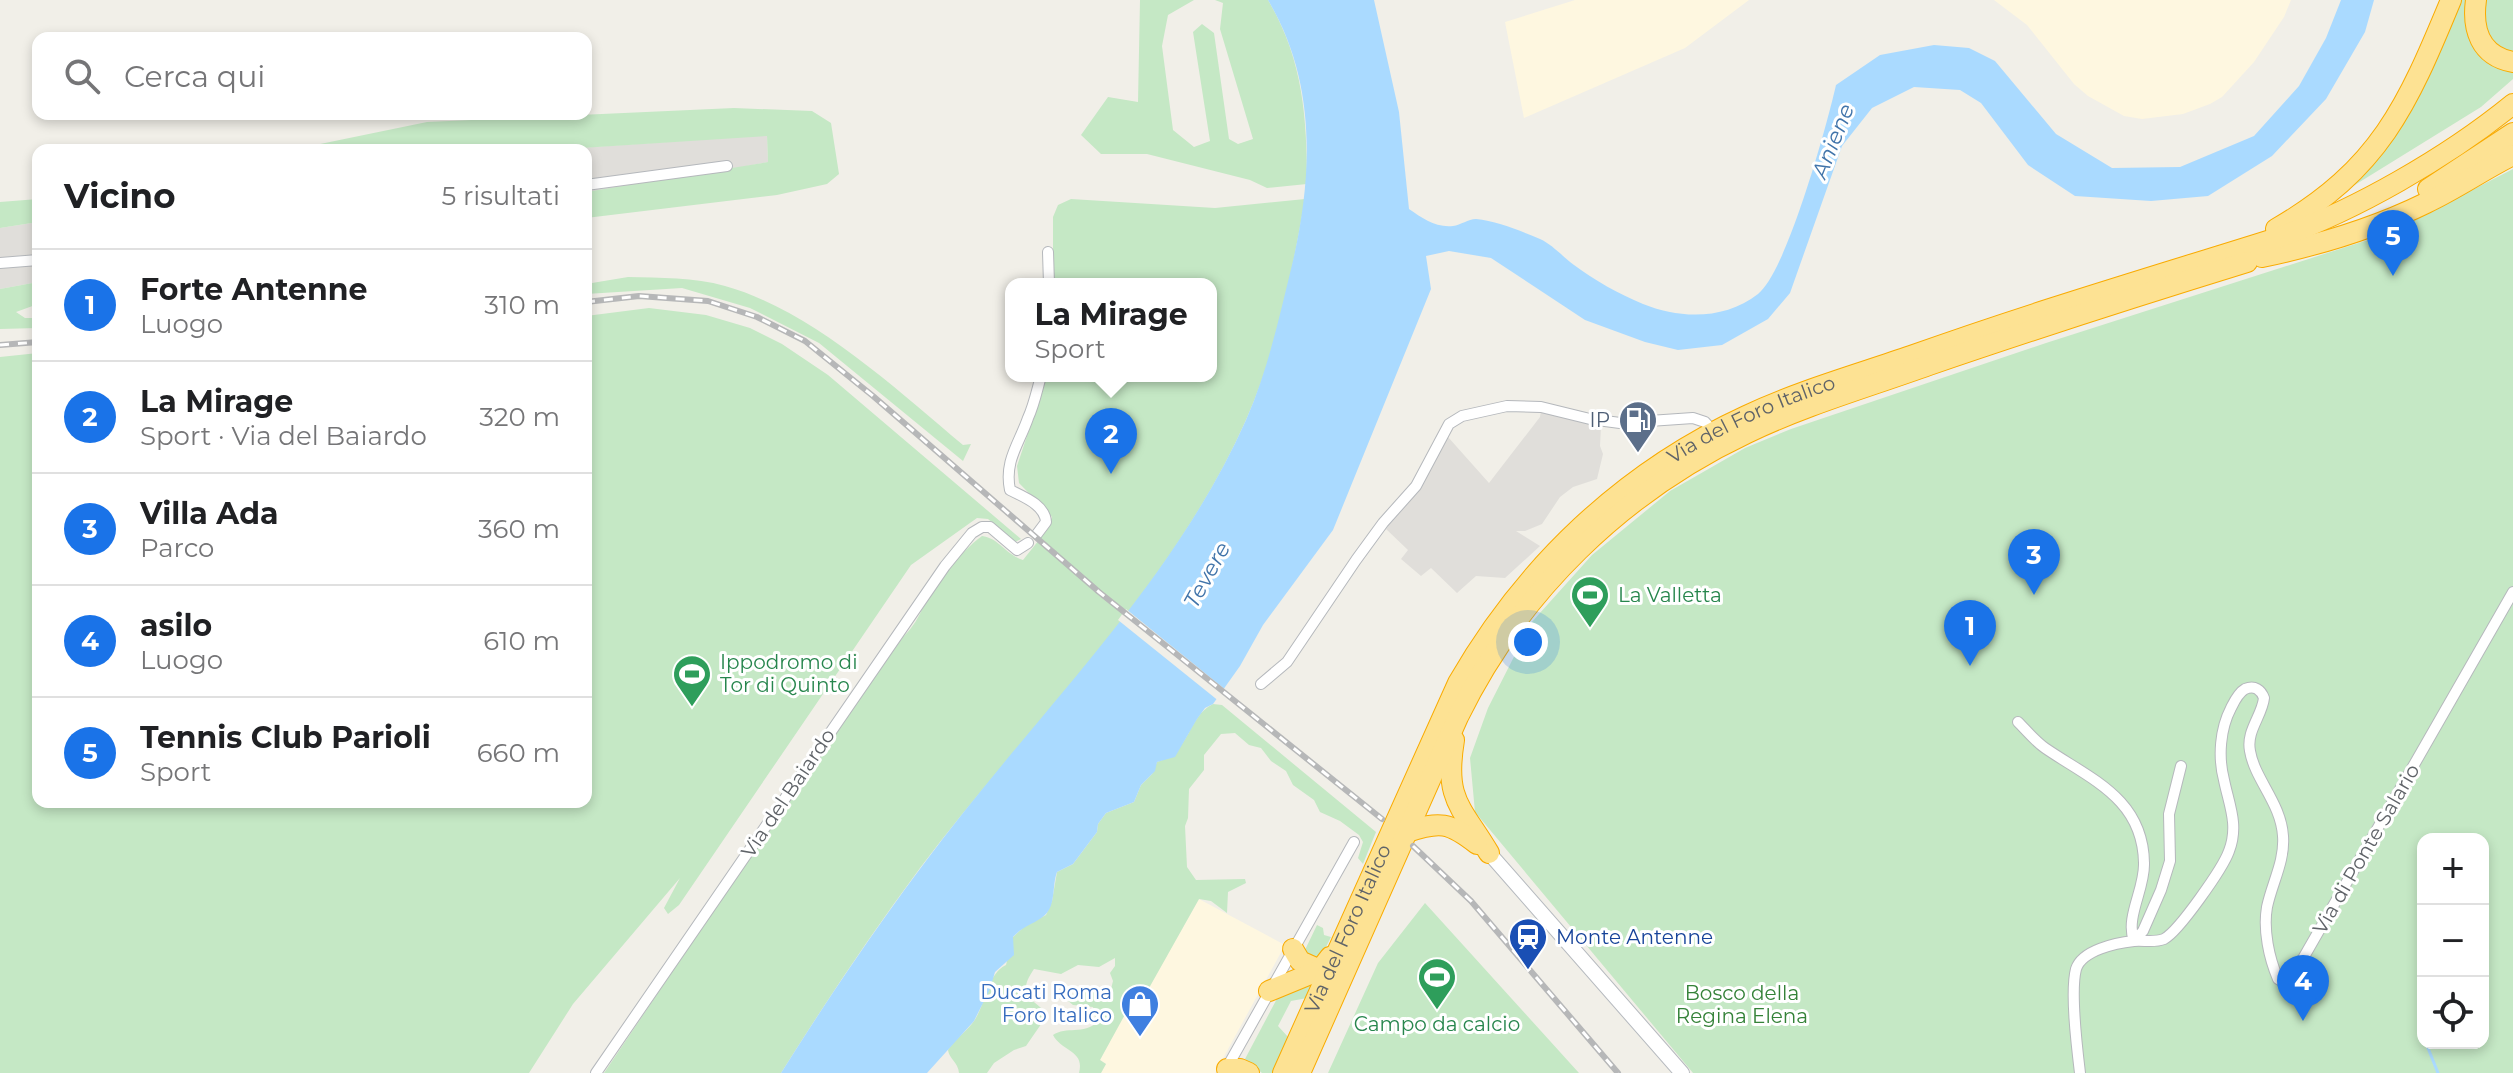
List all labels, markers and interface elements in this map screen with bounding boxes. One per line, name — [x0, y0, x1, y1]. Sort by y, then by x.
search box — [32, 32, 592, 120]
icon: search — [60, 54, 104, 98]
text: Cerca qui — [124, 58, 265, 95]
water label: Aniene — [1805, 100, 1860, 184]
text: Vicino — [64, 175, 176, 217]
text: 5 risultati — [441, 180, 560, 212]
pin: 5 — [2367, 210, 2419, 276]
text: Forte Antenne — [140, 271, 367, 308]
popup — [1005, 278, 1217, 382]
text: 1 — [85, 289, 95, 321]
text: 310 m — [484, 289, 560, 321]
text: La Mirage — [1034, 296, 1188, 333]
text: Luogo — [140, 308, 223, 340]
text: Sport — [1034, 333, 1106, 365]
street label: Via del Foro Italico — [1663, 370, 1838, 468]
text: La Mirage — [140, 383, 293, 420]
fuel station icon: IP — [1617, 399, 1659, 454]
text: 2 — [82, 401, 98, 433]
text: 320 m — [479, 401, 560, 433]
pin: 2 — [1085, 408, 1137, 474]
place label: IP — [1590, 408, 1610, 432]
text: Sport · Via del Baiardo — [140, 420, 427, 452]
text: Villa Ada — [140, 495, 278, 532]
text: 3 — [82, 513, 98, 545]
text: 360 m — [478, 513, 560, 545]
pin: 3 — [2008, 529, 2060, 595]
text: Parco — [140, 532, 214, 564]
water label: Tevere — [1178, 537, 1236, 613]
sports icon: La Valletta — [1569, 574, 1611, 629]
place label: La Valletta — [1618, 583, 1722, 607]
pin: 1 — [1944, 600, 1996, 666]
text: asilo — [140, 607, 212, 644]
your location — [1508, 622, 1548, 662]
text: 4 — [81, 625, 99, 657]
text: 610 m — [483, 625, 560, 657]
text: Luogo — [140, 644, 223, 676]
place label: Ippodromo di Tor di Quinto — [720, 650, 858, 697]
sports icon: Ippodromo di Tor di Quinto — [671, 653, 713, 708]
text: Tennis Club Parioli — [140, 719, 431, 756]
street label: Via del Baiardo — [736, 724, 840, 862]
text: 5 — [82, 737, 98, 769]
text: 660 m — [477, 737, 560, 769]
text: Sport — [140, 756, 211, 788]
street label: Via di Ponte Salario — [2307, 760, 2425, 938]
map controls — [2417, 833, 2489, 1049]
button: + — [2417, 833, 2489, 905]
street label: Via del Foro Italico — [1299, 841, 1396, 1017]
button: − — [2417, 905, 2489, 977]
station icon: Monte Antenne — [1507, 916, 1549, 971]
place label: Monte Antenne — [1556, 925, 1713, 949]
pin: 4 — [2277, 955, 2329, 1021]
sports icon: Campo da calcio — [1416, 956, 1458, 1011]
button: locate — [2417, 977, 2489, 1049]
place label: Ducati Roma Foro Italico — [980, 980, 1112, 1027]
park label: Bosco della Regina Elena — [1676, 981, 1808, 1028]
shop icon: Ducati Roma Foro Italico — [1119, 983, 1161, 1038]
place label: Campo da calcio — [1354, 1012, 1520, 1036]

